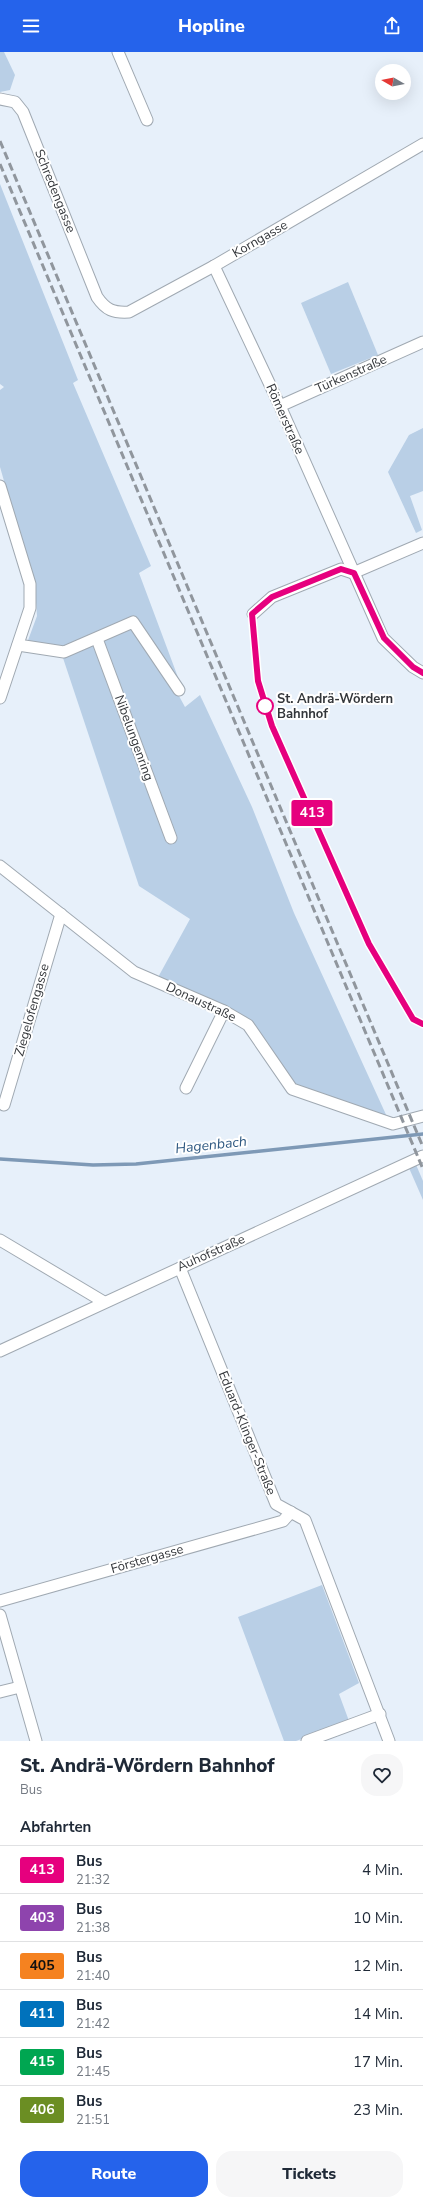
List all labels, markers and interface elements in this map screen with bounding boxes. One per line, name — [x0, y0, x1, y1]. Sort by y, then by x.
text: Hopline — [178, 14, 245, 38]
icon: menu — [20, 15, 42, 37]
icon: share — [381, 15, 403, 37]
north arrow — [375, 64, 411, 100]
map controls — [375, 64, 411, 100]
street label: Schredengasse — [30, 147, 80, 236]
street label: Korngasse — [229, 216, 291, 262]
street label: Türkenstraße — [312, 350, 390, 398]
street label: Römerstraße — [261, 381, 309, 457]
place label: St. Andrä-Wördern Bahnhof — [277, 690, 393, 723]
street label: Nibelungenring — [110, 693, 158, 783]
marker: St. Andrä-Wördern Bahnhof — [256, 697, 274, 715]
line badge: 413 — [289, 800, 335, 826]
text: 413 — [299, 803, 325, 822]
street label: Ziegelofengasse — [10, 962, 54, 1058]
street label: Donaustraße — [163, 978, 239, 1026]
water label: Hagenbach — [174, 1132, 248, 1158]
street label: Auhofstraße — [174, 1230, 248, 1276]
street label: Eduard-Klinger-Straße — [214, 1368, 280, 1498]
street label: Förstergasse — [109, 1540, 185, 1578]
text: St. Andrä-Wördern Bahnhof — [20, 1753, 275, 1779]
button: heart — [361, 1754, 403, 1796]
text: Bus — [20, 1781, 42, 1799]
text: Abfahrten — [20, 1817, 91, 1837]
text: Bus — [76, 1851, 102, 1871]
text: 413 — [29, 1860, 55, 1879]
text: 4 Min. — [362, 1860, 403, 1880]
text: 21:32 — [76, 1871, 110, 1889]
text: Bus — [76, 1899, 102, 1919]
text: 403 — [29, 1908, 55, 1927]
text: 10 Min. — [353, 1908, 403, 1928]
text: 21:38 — [76, 1919, 110, 1937]
text: Bus — [76, 1947, 102, 1967]
text: 405 — [29, 1956, 55, 1975]
text: 12 Min. — [353, 1956, 403, 1976]
text: 21:40 — [76, 1967, 110, 1985]
text: Bus — [76, 1995, 102, 2015]
text: 411 — [29, 2004, 55, 2023]
text: 14 Min. — [353, 2004, 403, 2024]
text: 21:42 — [76, 2015, 110, 2033]
text: Bus — [76, 2043, 102, 2063]
text: 415 — [29, 2052, 55, 2071]
text: 17 Min. — [353, 2052, 403, 2072]
text: 21:45 — [76, 2063, 110, 2081]
text: Bus — [76, 2091, 102, 2111]
text: 406 — [29, 2100, 55, 2119]
text: 23 Min. — [353, 2100, 403, 2120]
text: 21:51 — [76, 2111, 110, 2129]
button: Route — [20, 2151, 208, 2197]
button: Tickets — [216, 2151, 403, 2197]

